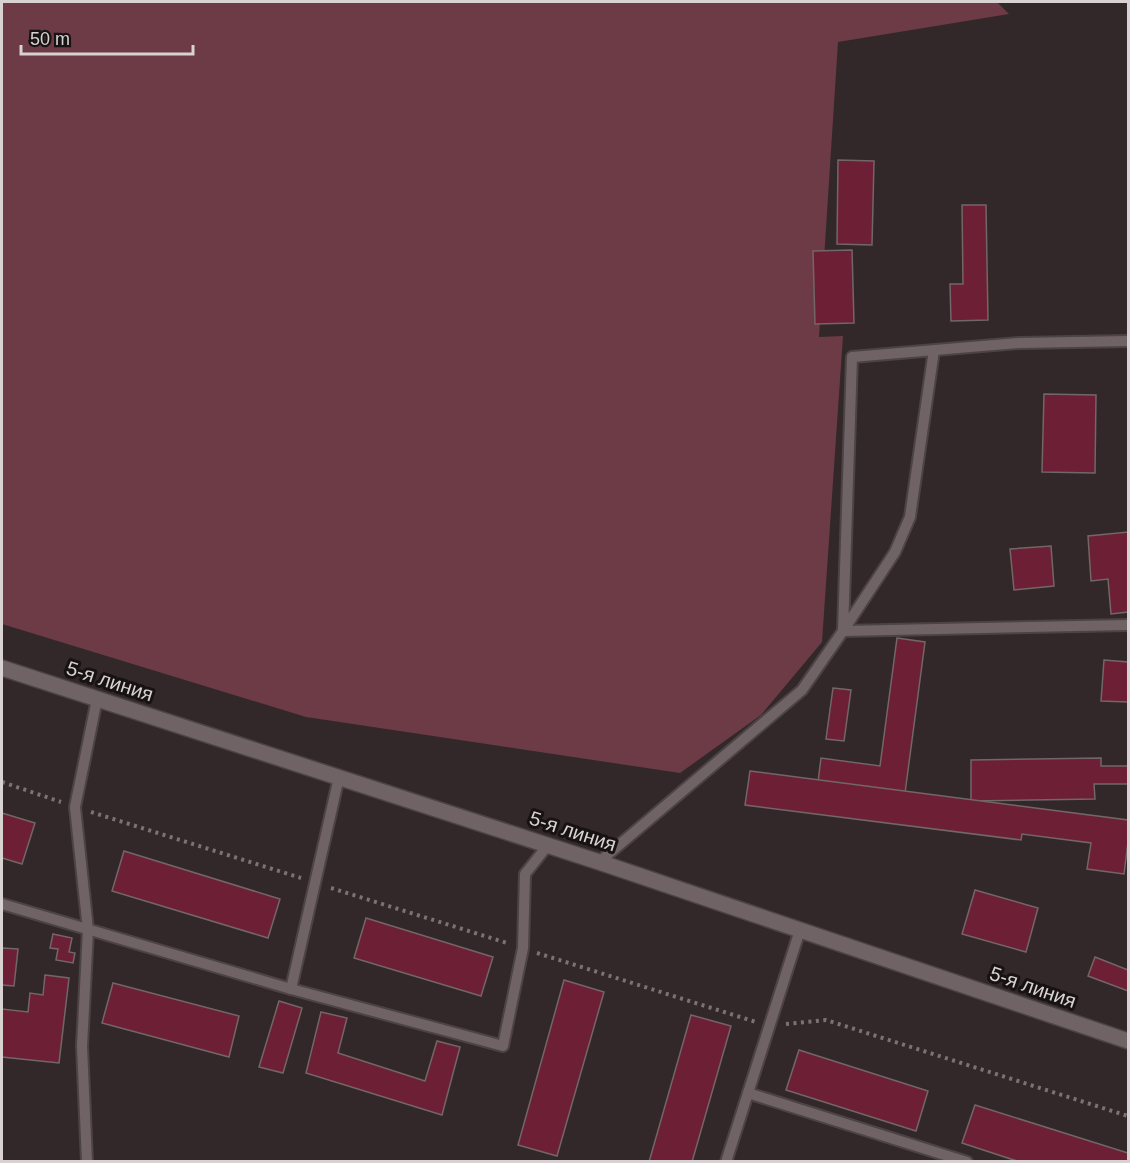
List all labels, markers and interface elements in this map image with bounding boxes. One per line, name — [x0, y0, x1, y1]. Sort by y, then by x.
scale bar — [21, 18, 194, 56]
text: 50 m — [30, 29, 70, 49]
street label: 5-я линия — [64, 657, 156, 705]
street label: 5-я линия — [527, 807, 619, 855]
street label: 5-я линия — [987, 962, 1079, 1012]

